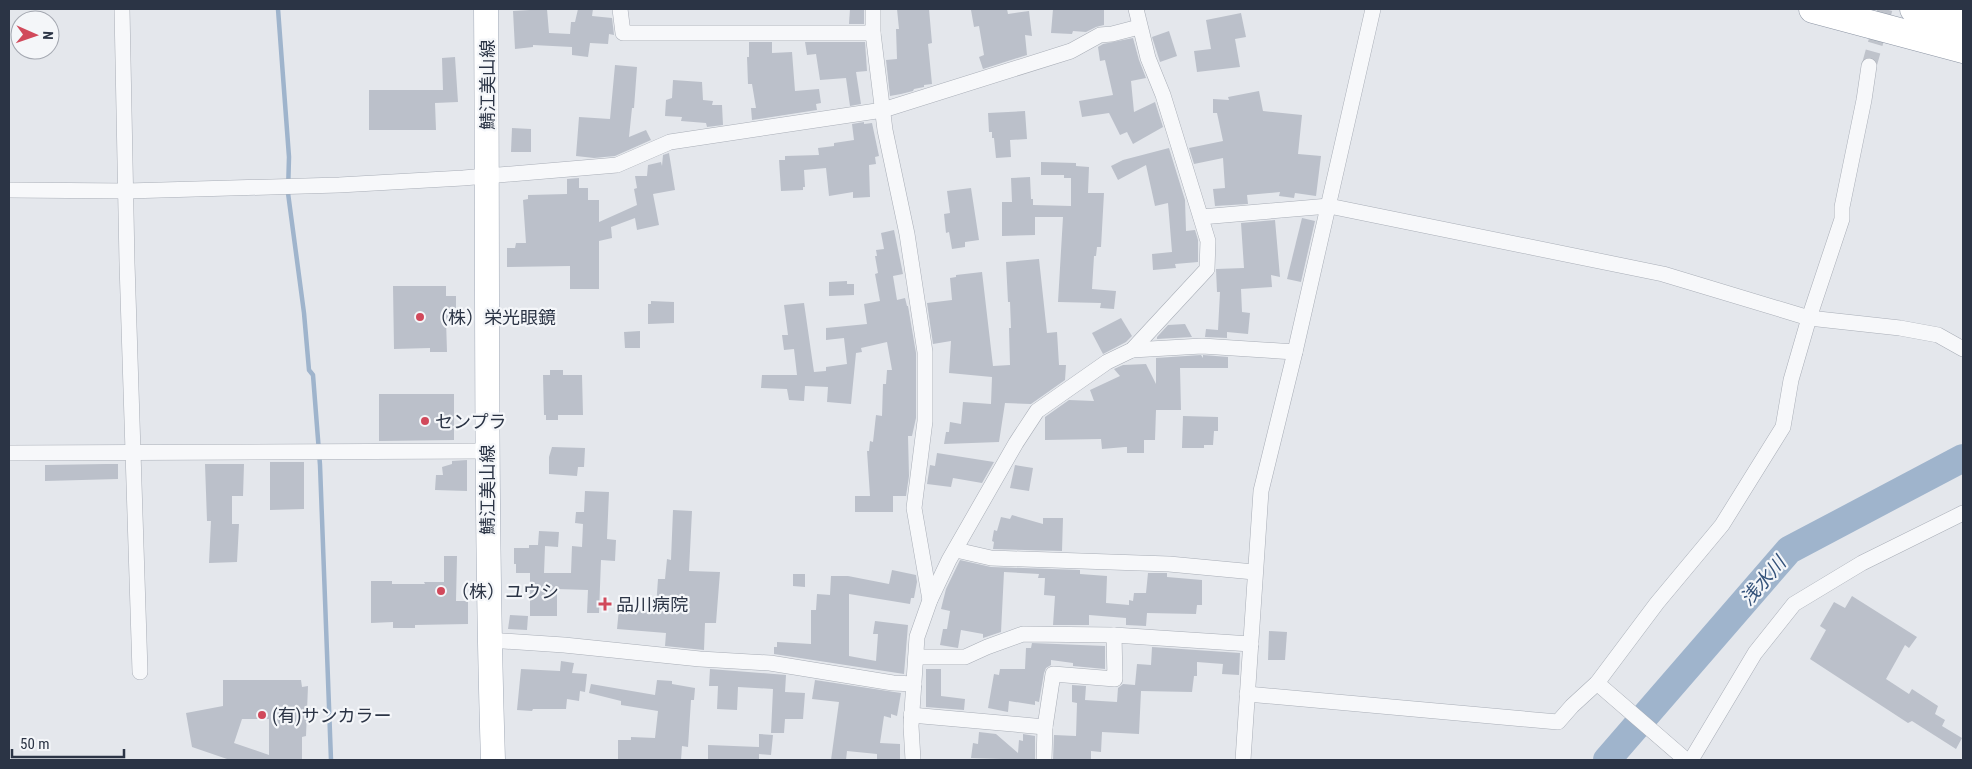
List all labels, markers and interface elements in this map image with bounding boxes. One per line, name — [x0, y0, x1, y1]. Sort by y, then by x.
north arrow — [10, 10, 60, 60]
text: N — [40, 31, 56, 40]
street label: 鯖江美山線 — [477, 40, 498, 130]
place label: （株）栄光眼鏡 — [430, 307, 556, 328]
marker: （株）栄光眼鏡 — [414, 311, 426, 323]
place label: センプラ — [435, 411, 506, 432]
marker: センプラ — [419, 415, 431, 427]
street label: 鯖江美山線 — [477, 445, 498, 535]
water label: 浅水川 — [1736, 550, 1792, 610]
place label: （株）ユウシ — [451, 581, 559, 602]
marker: （株）ユウシ — [435, 585, 447, 597]
place label: 品川病院 — [616, 594, 688, 615]
marker: 品川病院 — [598, 597, 612, 611]
place label: (有)サンカラー — [272, 705, 391, 727]
marker: (有)サンカラー — [256, 709, 268, 721]
scale bar — [12, 726, 125, 758]
text: 50 m — [20, 735, 50, 753]

